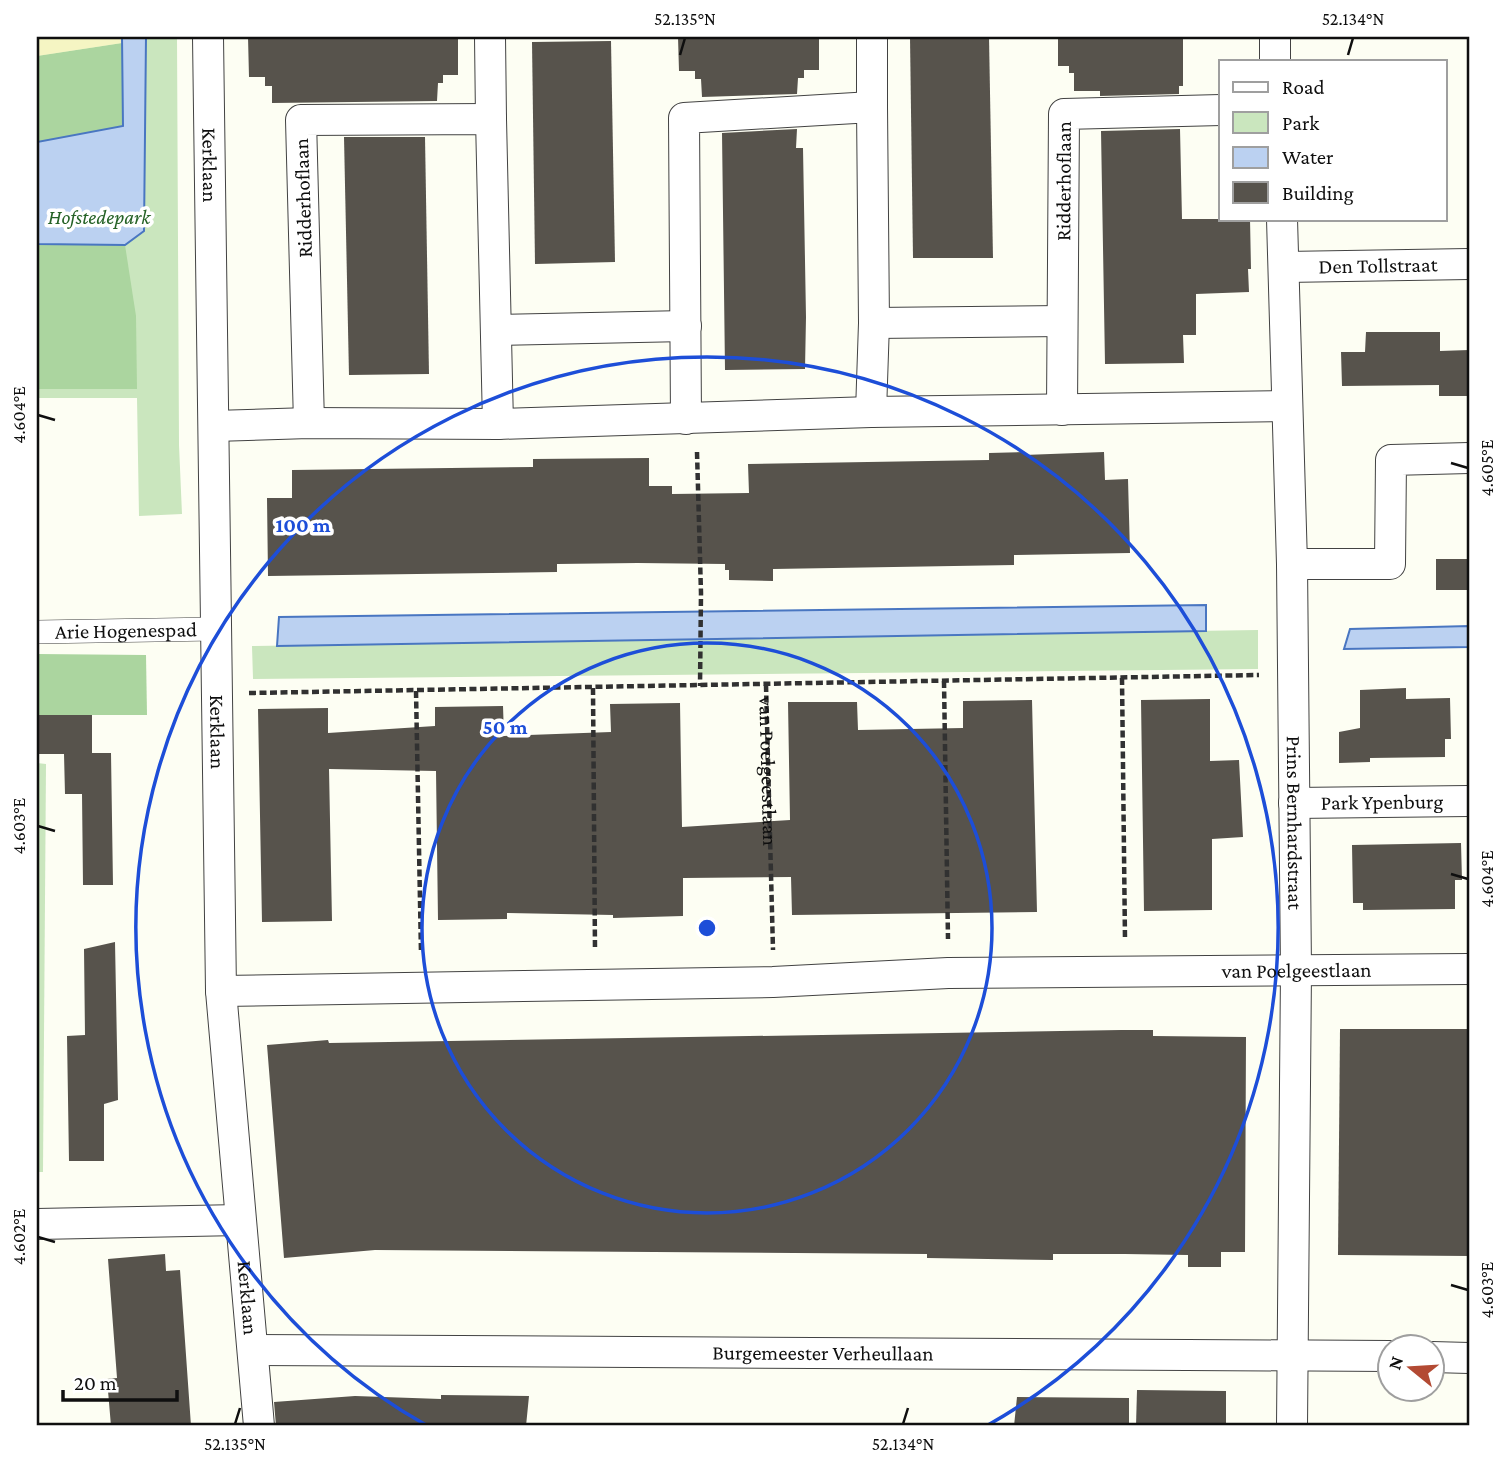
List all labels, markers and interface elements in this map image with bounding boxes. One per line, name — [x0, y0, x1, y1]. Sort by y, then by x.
text: 52.135°N — [654, 9, 716, 29]
text: 52.134°N — [1322, 9, 1384, 29]
legend — [1219, 60, 1446, 220]
text: Road — [1282, 75, 1325, 99]
text: Park — [1282, 111, 1319, 135]
street label: Ridderhoflaan — [1051, 121, 1076, 241]
street label: Kerklaan — [197, 127, 222, 202]
street label: Ridderhoflaan — [289, 138, 317, 258]
text: Water — [1282, 145, 1334, 169]
text: Building — [1282, 181, 1354, 205]
park label: Hofstedepark — [48, 205, 151, 229]
street label: Den Tollstraat — [1318, 252, 1439, 278]
text: 4.604°E — [9, 386, 29, 444]
text: 4.605°E — [1477, 439, 1497, 496]
text: 100 m — [275, 513, 331, 537]
street label: Arie Hogenespad — [55, 617, 197, 644]
street label: Kerklaan — [205, 694, 230, 769]
street label: van Poelgeestlaan — [754, 695, 782, 846]
text: 50 m — [483, 715, 528, 739]
street label: Prins Bernhardstraat — [1282, 736, 1307, 911]
street label: Park Ypenburg — [1321, 789, 1443, 815]
text: 4.603°E — [9, 797, 29, 854]
text: 4.604°E — [1477, 850, 1497, 908]
centre of rings — [695, 916, 719, 940]
street label: van Poelgeestlaan — [1221, 958, 1372, 983]
text: 4.602°E — [9, 1208, 29, 1265]
street label: Kerklaan — [233, 1259, 263, 1336]
text: 4.603°E — [1477, 1261, 1497, 1318]
north arrow — [1376, 1334, 1446, 1404]
street label: Burgemeester Verheullaan — [712, 1340, 934, 1366]
text: N — [1383, 1353, 1407, 1372]
scale bar — [63, 1358, 177, 1402]
text: 20 m — [74, 1371, 117, 1395]
text: 52.135°N — [204, 1434, 266, 1454]
text: 52.134°N — [872, 1434, 934, 1454]

